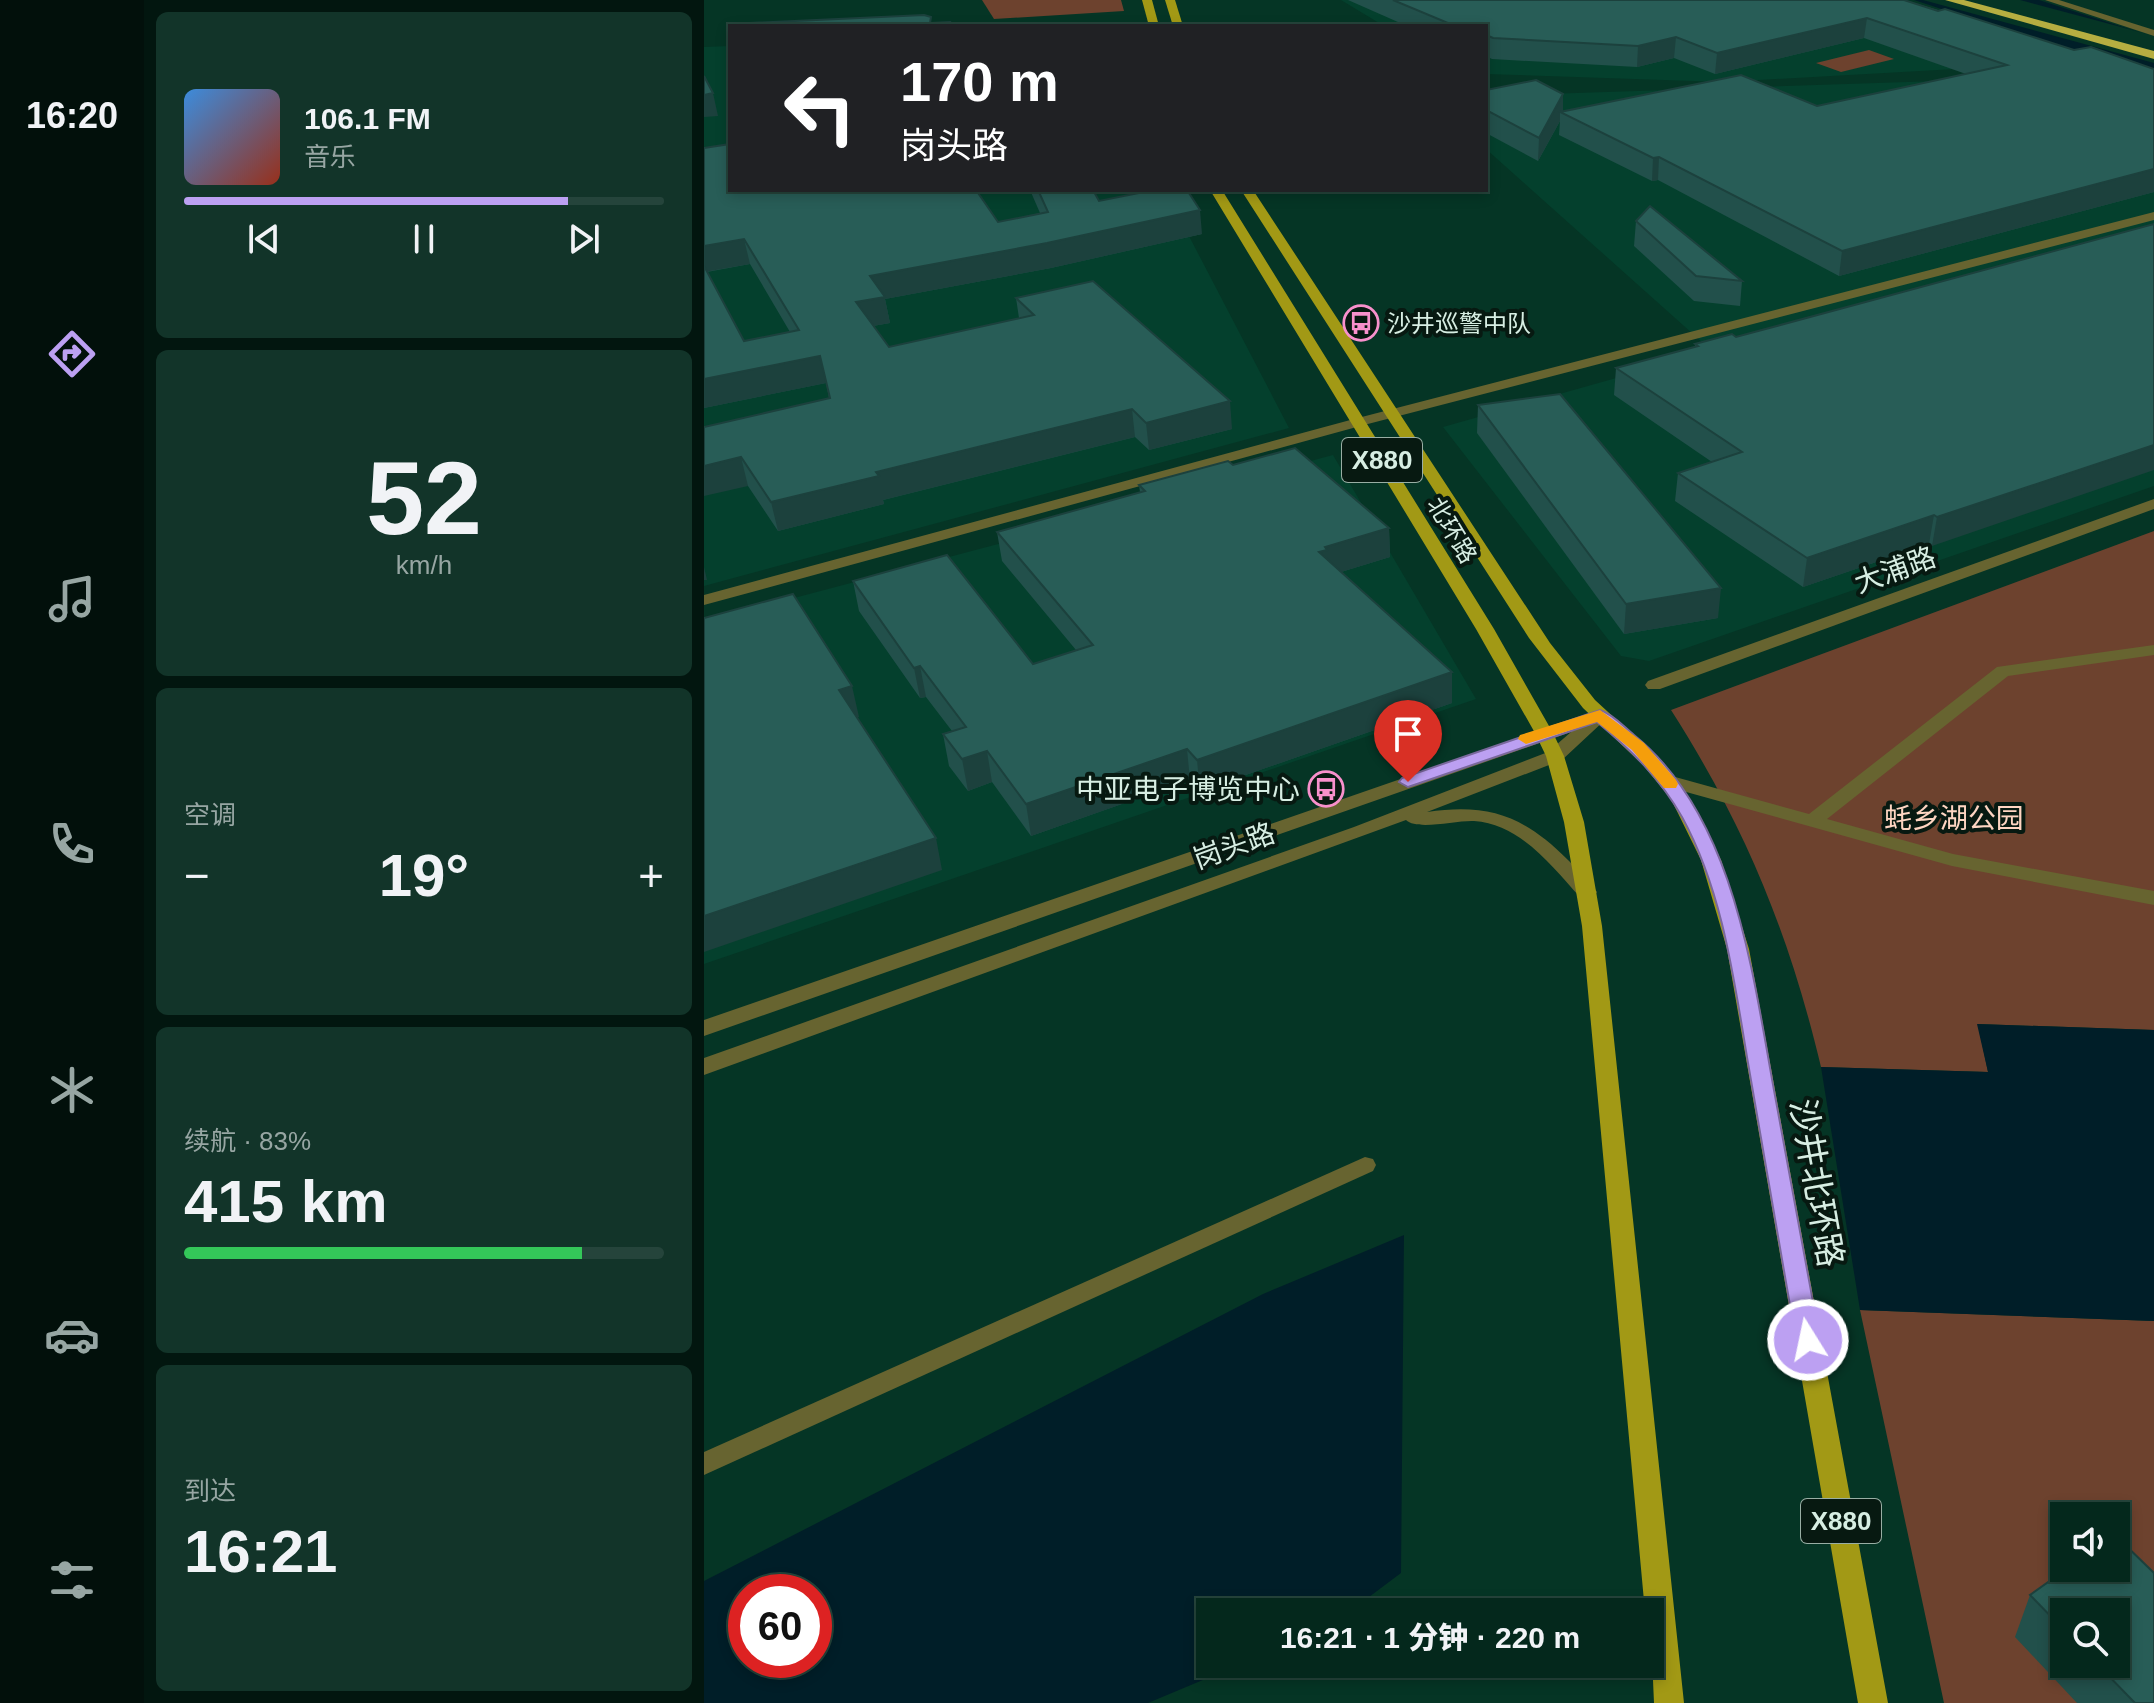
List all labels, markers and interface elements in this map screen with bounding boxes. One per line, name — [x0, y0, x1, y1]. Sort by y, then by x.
text: 170 m — [900, 50, 1059, 113]
icon: left — [768, 56, 872, 160]
text: 16:20 — [26, 95, 118, 136]
text: 106.1 FM — [304, 102, 431, 135]
text: 岗头路 — [900, 125, 1008, 166]
text: 音乐 — [304, 142, 356, 172]
icon: previous — [242, 217, 286, 261]
icon: pause — [402, 217, 446, 261]
icon: next — [562, 217, 606, 261]
bus stop icon: 沙井巡警中队 — [1342, 304, 1380, 342]
place label: 沙井巡警中队 — [1387, 310, 1531, 337]
icon: directions — [44, 326, 100, 382]
road number: X880 — [1342, 438, 1422, 482]
text: 52 — [366, 440, 482, 556]
street label: 北环路 — [1422, 492, 1482, 568]
street label: 大浦路 — [1850, 541, 1940, 599]
text: km/h — [396, 550, 452, 580]
icon: music — [44, 571, 100, 627]
pin — [1374, 700, 1442, 782]
icon: arrive — [1386, 712, 1430, 756]
bus stop icon: 中亚电子博览中心 — [1307, 770, 1345, 808]
place label: 中亚电子博览中心 — [1076, 774, 1300, 805]
text: 空调 — [184, 800, 236, 830]
park label: 蚝乡湖公园 — [1884, 803, 2024, 834]
icon: phone — [44, 816, 100, 872]
street label: 岗头路 — [1189, 817, 1279, 875]
text: 19° — [379, 842, 469, 909]
text: − — [184, 851, 210, 900]
text: + — [638, 851, 664, 900]
icon: climate — [44, 1062, 100, 1118]
street label: 沙井北环路 — [1784, 1096, 1850, 1270]
text: 续航 · 83% — [184, 1126, 311, 1156]
text: 415 km — [184, 1168, 388, 1235]
position arrow — [1766, 1298, 1850, 1382]
icon: car — [44, 1307, 100, 1363]
text: 到达 — [184, 1476, 236, 1506]
road number: X880 — [1801, 1499, 1881, 1543]
map controls — [2050, 1502, 2130, 1678]
button: sound — [2050, 1502, 2130, 1582]
text: 16:21 — [184, 1518, 337, 1585]
icon: filters — [44, 1552, 100, 1608]
speed limit sign: 60 — [728, 1574, 832, 1678]
button: search — [2050, 1598, 2130, 1678]
text: 16:21 · 1 分钟 · 220 m — [1280, 1621, 1580, 1654]

